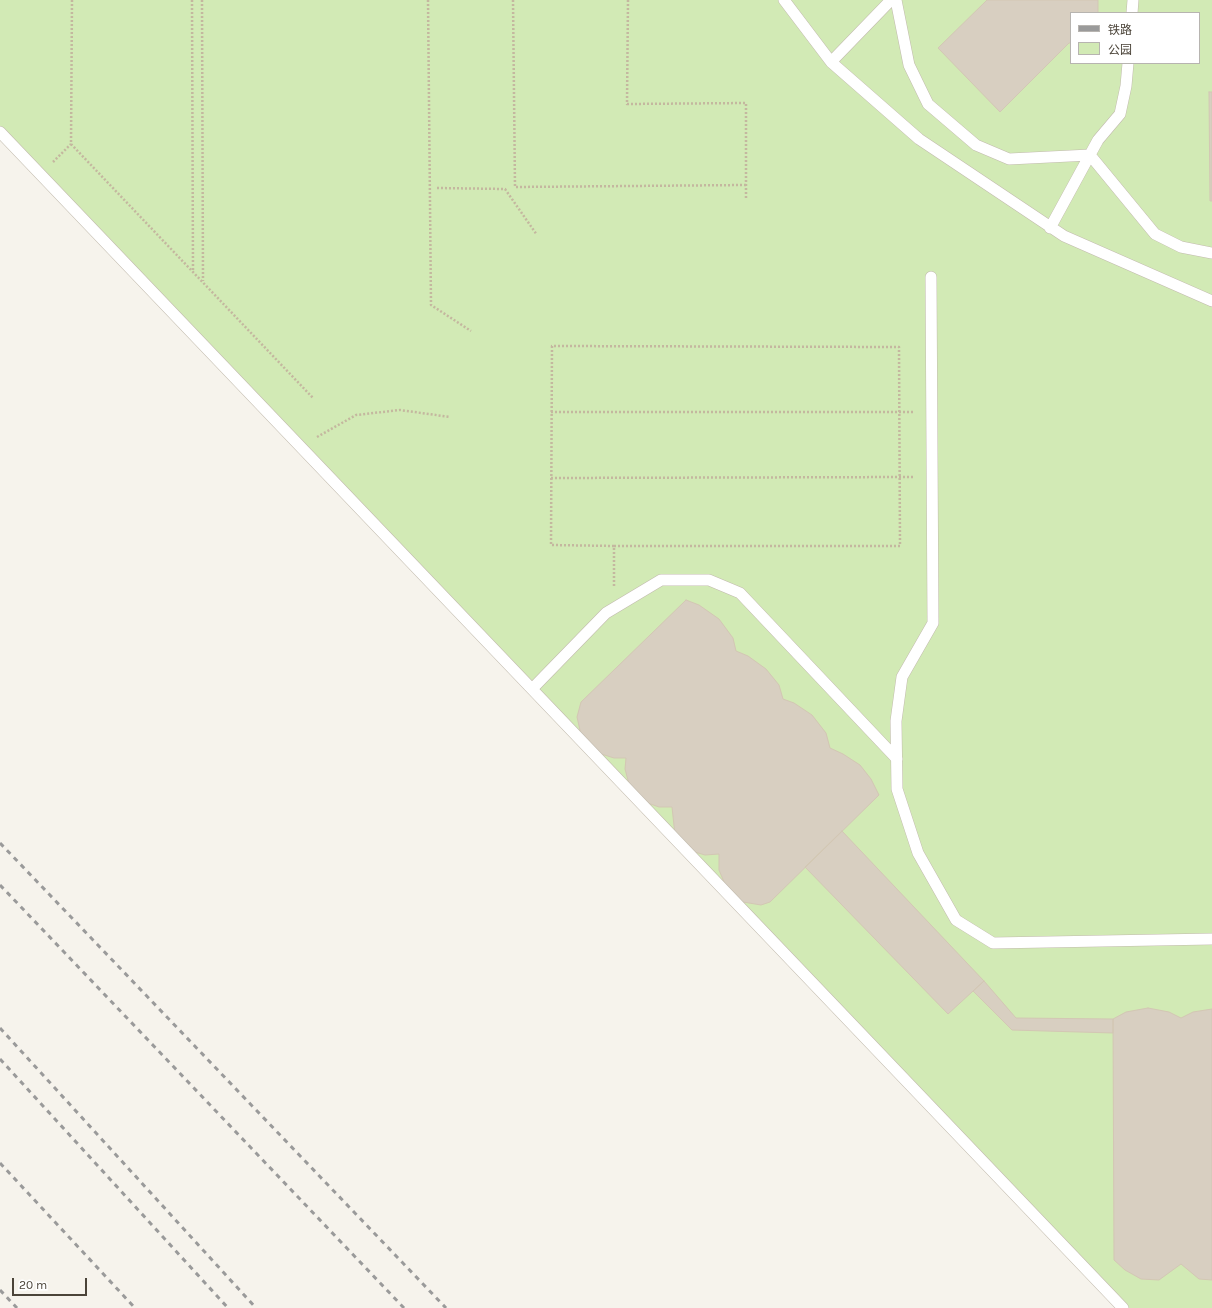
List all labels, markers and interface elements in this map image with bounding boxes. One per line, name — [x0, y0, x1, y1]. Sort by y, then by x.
legend — [1070, 12, 1200, 64]
text: 铁路 — [1108, 23, 1132, 37]
text: 公园 — [1108, 43, 1132, 57]
scale bar — [14, 1270, 89, 1296]
text: 20 m — [19, 1278, 47, 1292]

